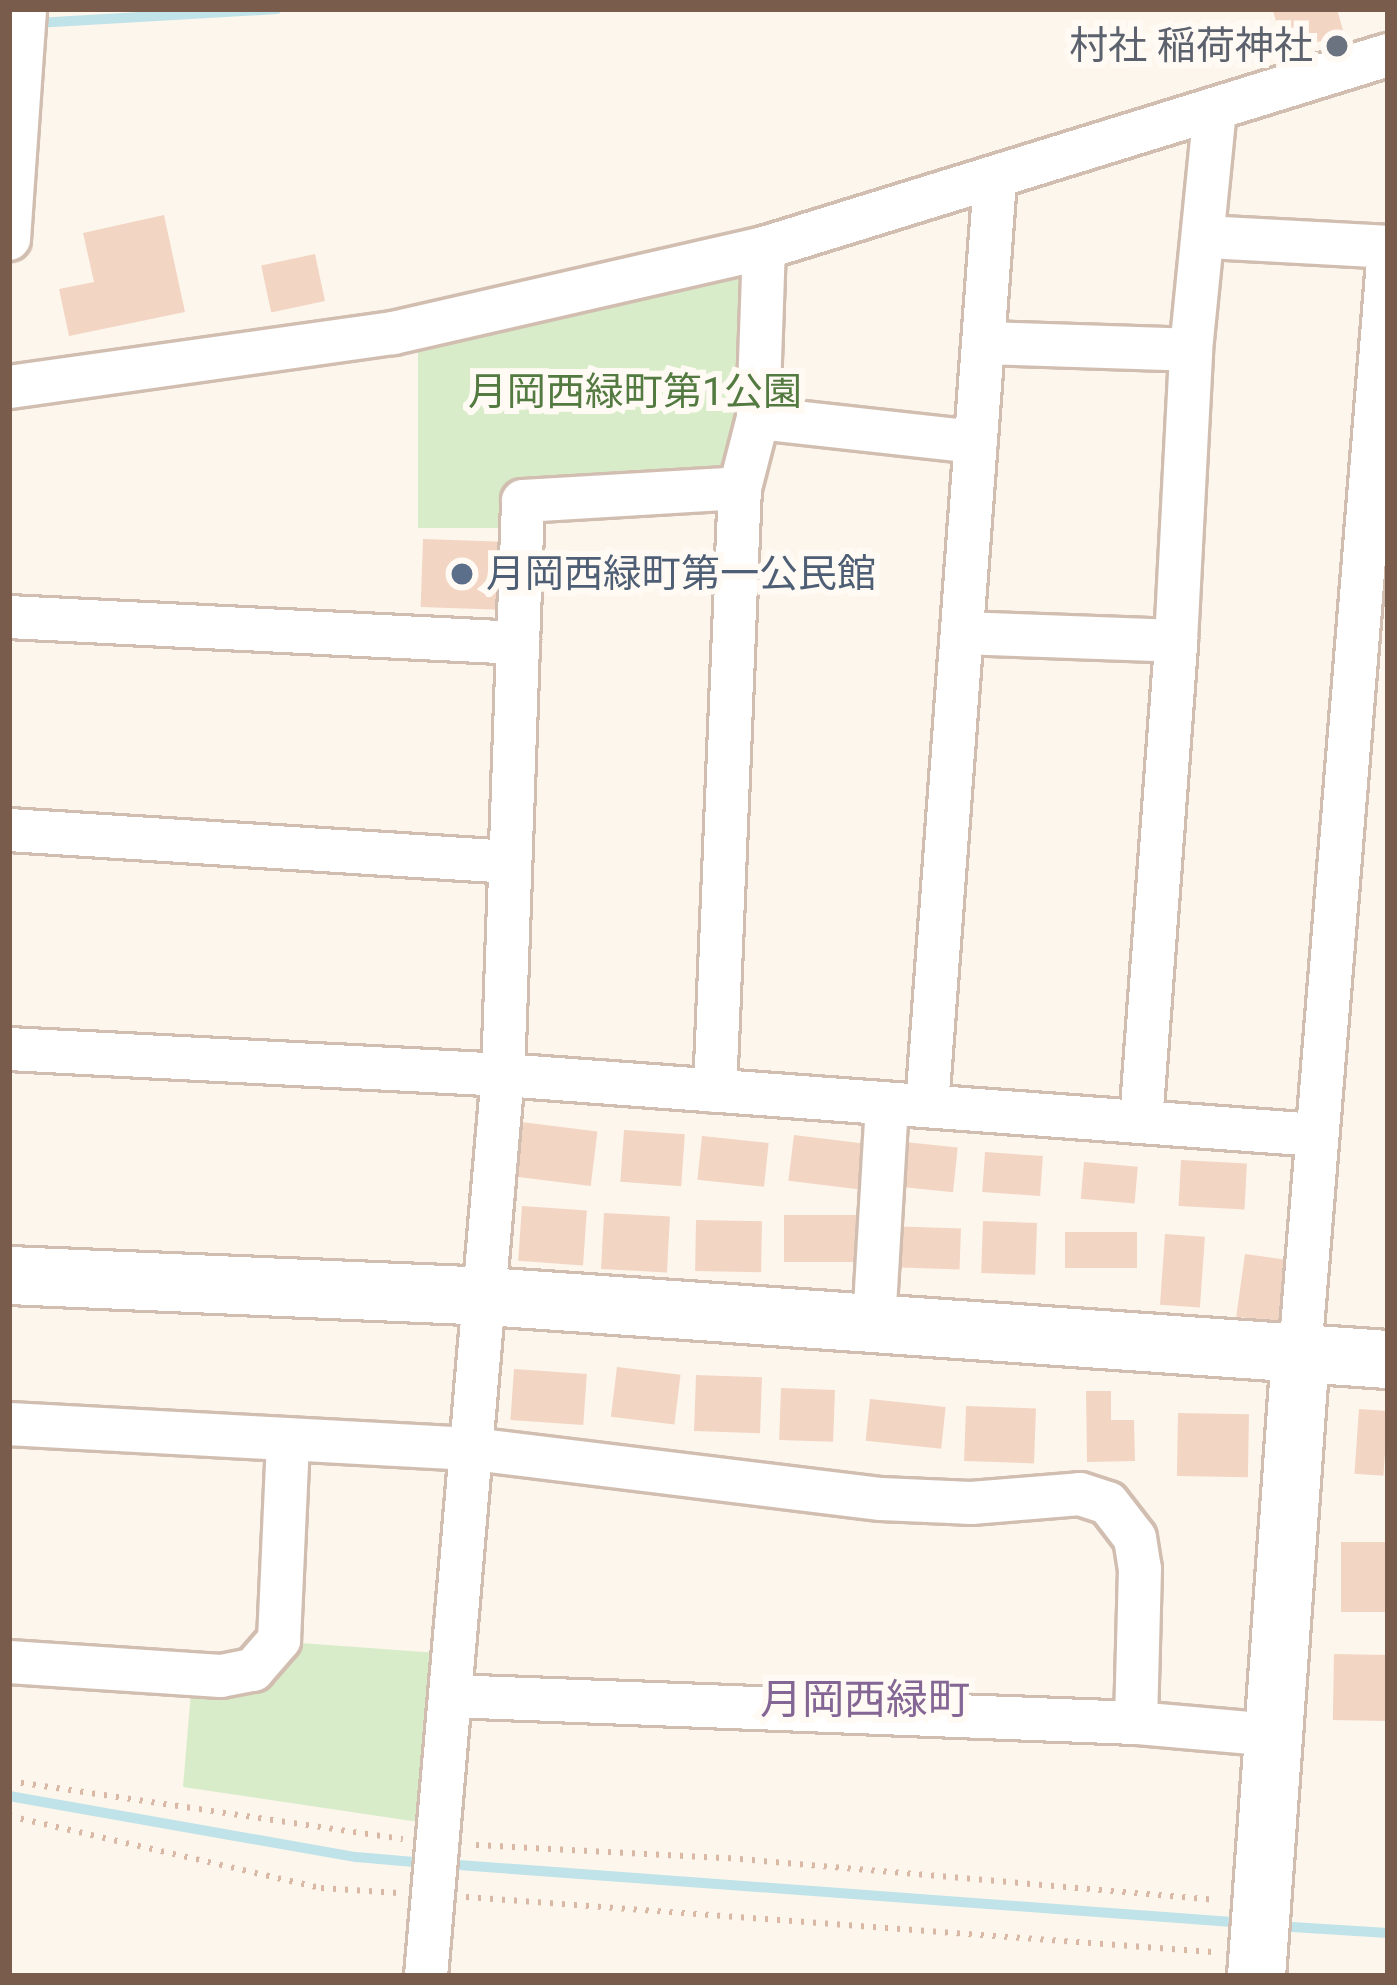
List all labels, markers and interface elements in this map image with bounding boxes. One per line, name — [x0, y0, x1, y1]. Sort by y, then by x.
place label: 村社 稲荷神社 — [1069, 23, 1313, 69]
marker: 村社 稲荷神社 — [1324, 33, 1350, 59]
park label: 月岡西緑町第1公園 — [468, 369, 802, 415]
place label: 月岡西緑町第一公民館 — [486, 551, 876, 597]
marker: 月岡西緑町第一公民館 — [449, 561, 475, 587]
district label: 月岡西緑町 — [760, 1675, 970, 1725]

